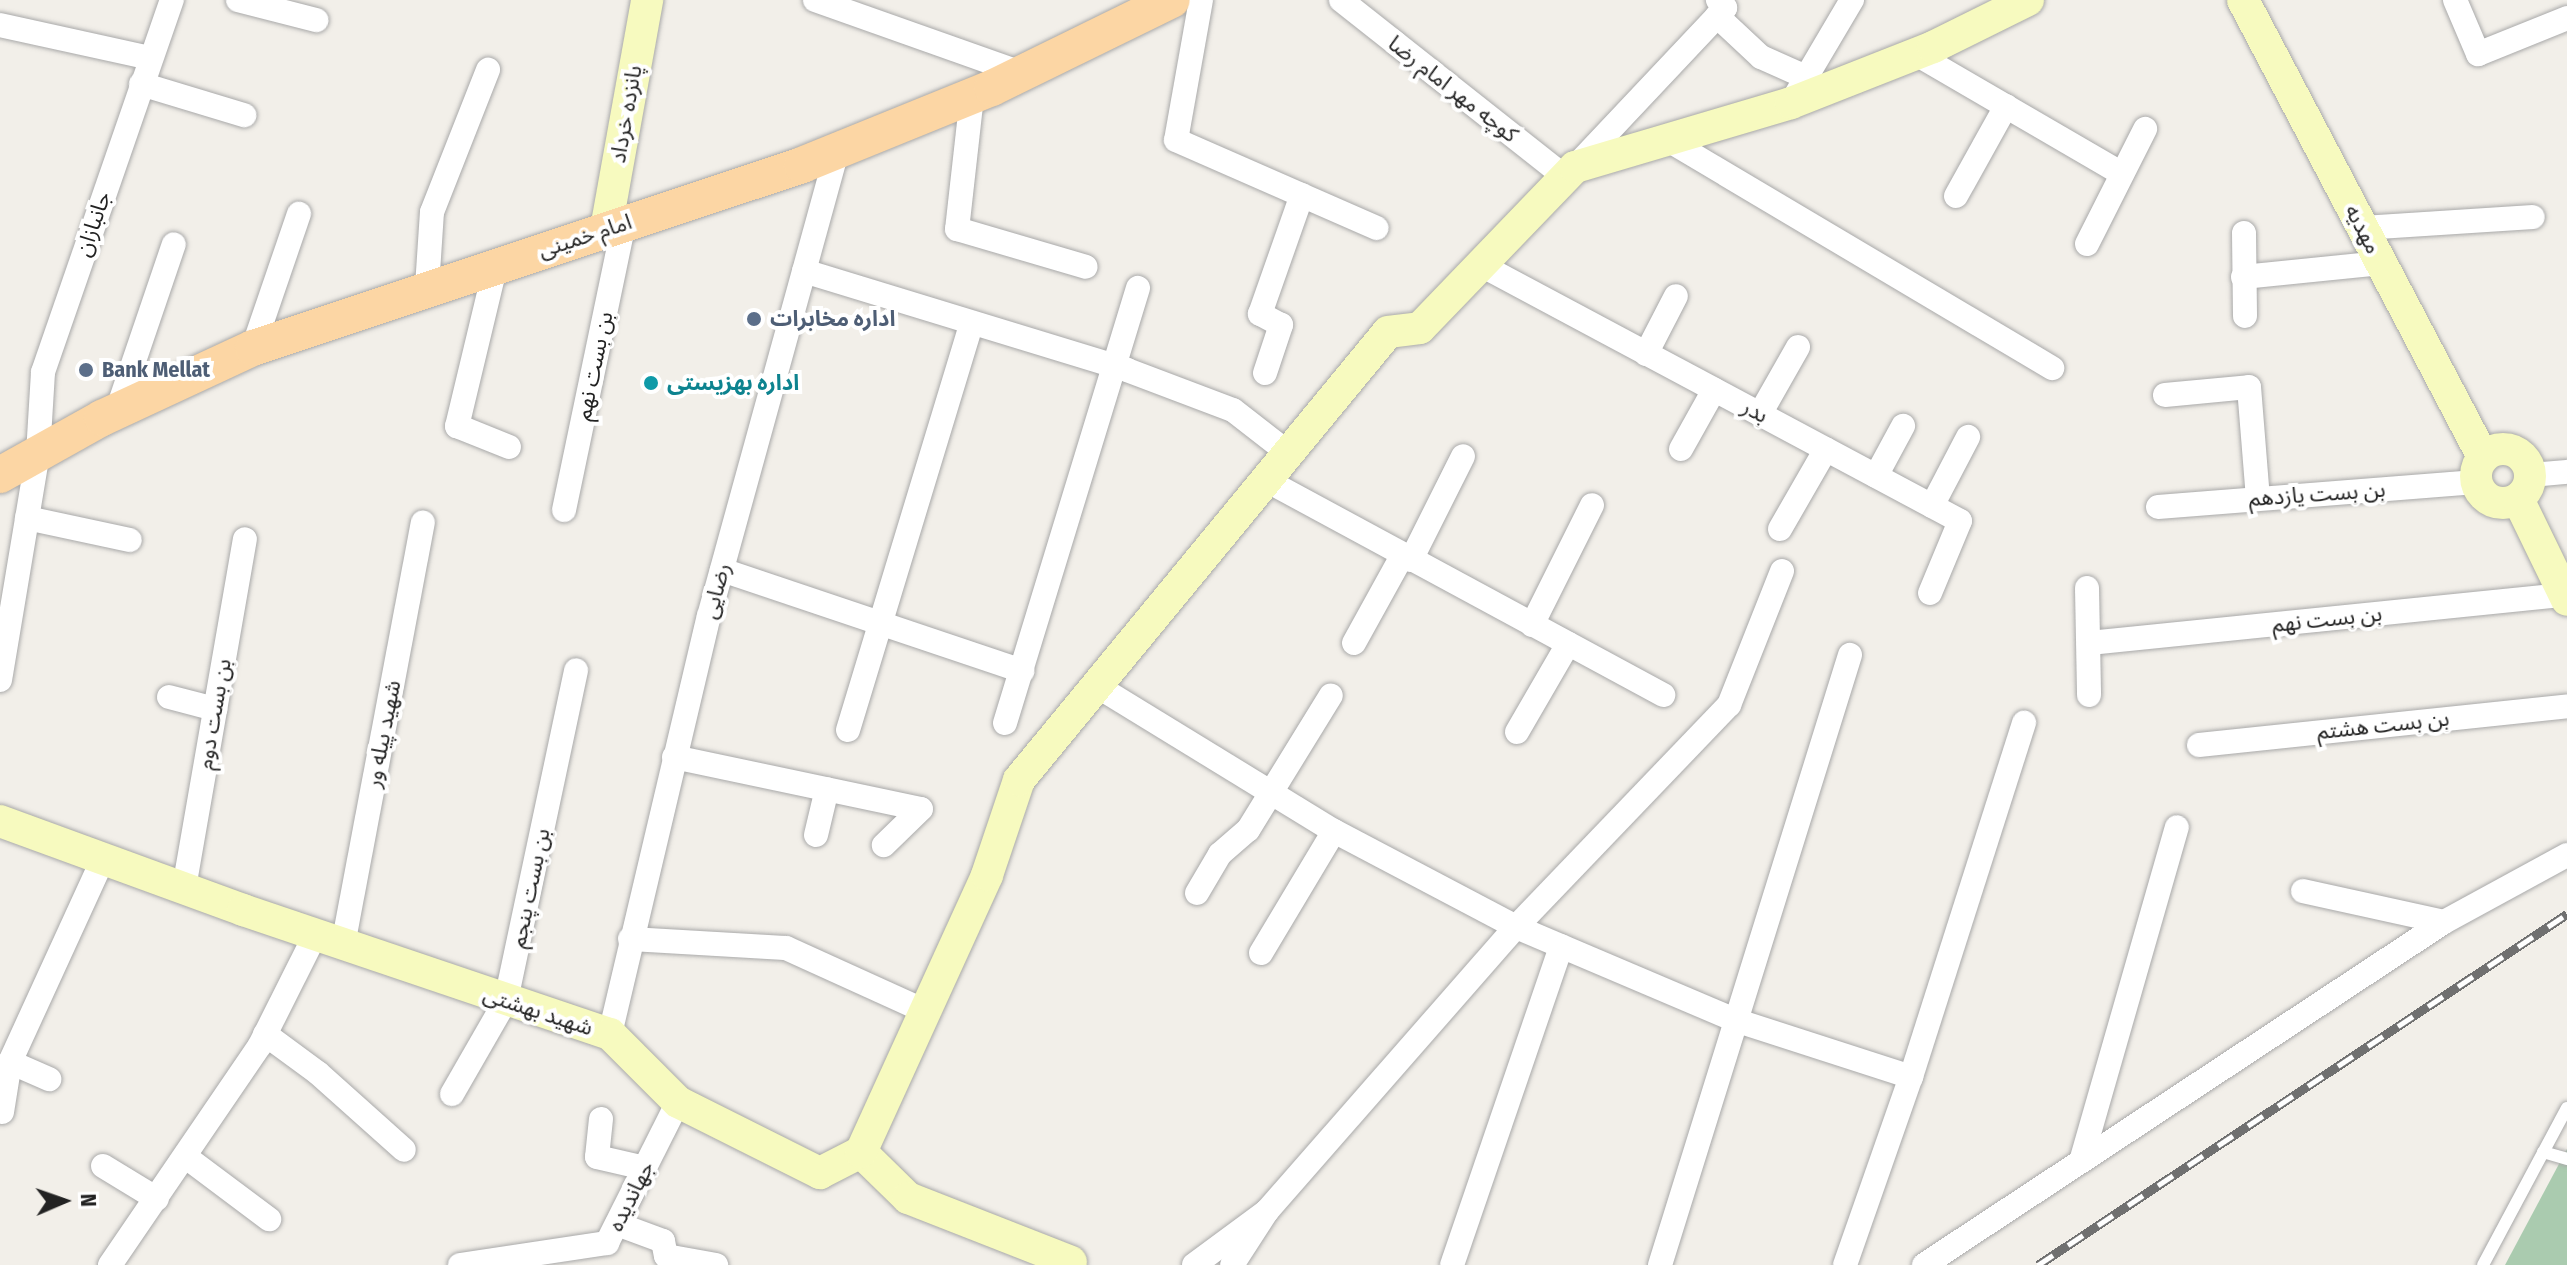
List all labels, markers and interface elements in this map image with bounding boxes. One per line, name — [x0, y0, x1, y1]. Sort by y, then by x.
street label: کوچه مهر امام رضا — [1383, 30, 1523, 148]
street label: پانزده خرداد — [604, 63, 648, 165]
street label: جانبازان — [70, 188, 116, 260]
street label: مهدیه — [2339, 200, 2387, 258]
street label: امام خمینی — [535, 209, 635, 263]
place label: اداره مخابرات — [770, 306, 895, 332]
street label: بن بست نهم — [570, 309, 618, 423]
marker: اداره مخابرات — [745, 310, 763, 328]
place label: Bank Mellat — [102, 357, 210, 383]
marker: Bank Mellat — [77, 361, 95, 379]
place label: اداره بهزیستی — [667, 370, 799, 396]
marker: اداره بهزیستی — [642, 374, 660, 392]
street label: بدر — [1737, 393, 1773, 429]
street label: بن بست یازدهم — [2248, 476, 2386, 512]
street label: رضایی — [696, 560, 736, 622]
street label: بن بست نهم — [2271, 600, 2383, 638]
street label: بن بست دوم — [191, 657, 237, 771]
street label: شهید پیله ور — [360, 678, 406, 790]
street label: بن بست هشتم — [2316, 705, 2450, 745]
street label: بن بست پنجم — [504, 826, 556, 950]
street label: شهید بهشتی — [480, 981, 596, 1041]
street label: جهاندیده — [602, 1156, 660, 1236]
north arrow — [24, 1161, 104, 1241]
text: N — [75, 1193, 102, 1207]

